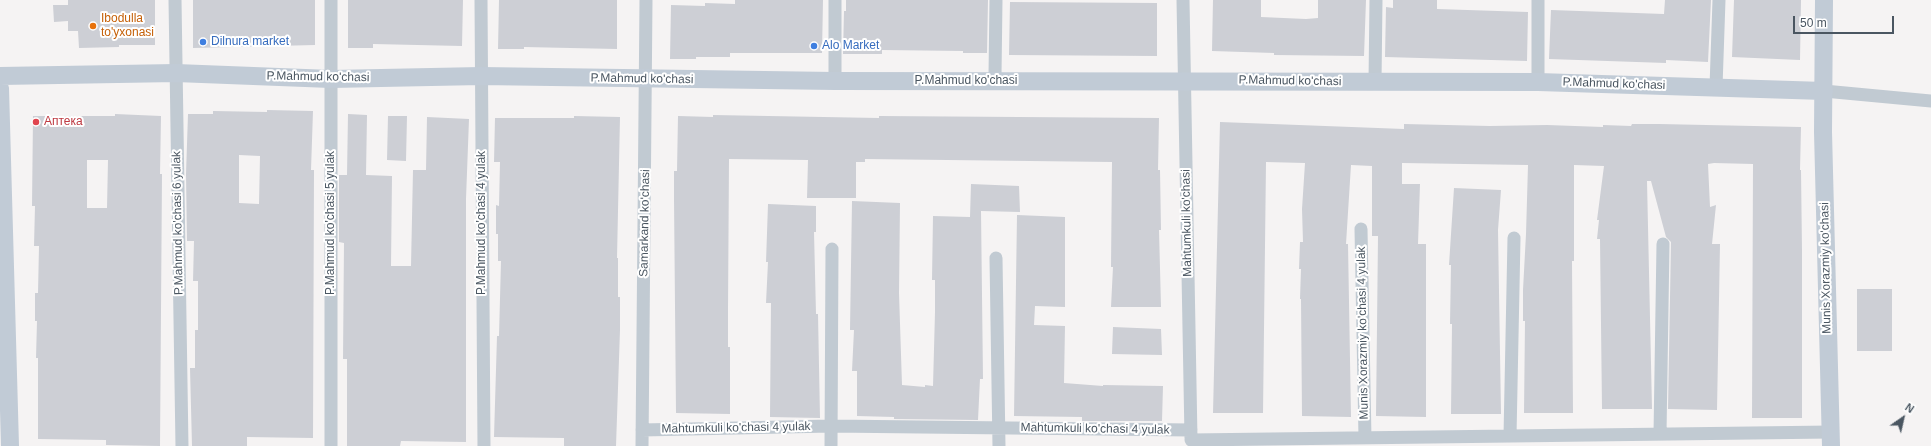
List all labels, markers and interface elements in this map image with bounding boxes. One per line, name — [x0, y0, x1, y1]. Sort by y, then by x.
scale bar — [1795, 8, 1896, 34]
place label: Ibodulla to'yxonasi — [101, 12, 154, 40]
text: 50 m — [1800, 16, 1827, 30]
marker: Ibodulla to'yxonasi — [88, 21, 98, 31]
place label: Dilnura market — [211, 35, 289, 49]
marker: Dilnura market — [198, 37, 208, 47]
place label: Alo Market — [822, 39, 879, 53]
marker: Alo Market — [809, 41, 819, 51]
street label: P.Mahmud ko'chasi — [266, 69, 370, 85]
street label: P.Mahmud ko'chasi — [590, 71, 694, 87]
street label: P.Mahmud ko'chasi — [1238, 73, 1342, 89]
street label: P.Mahmud ko'chasi — [915, 74, 1017, 88]
street label: P.Mahmud ko'chasi — [1562, 75, 1666, 93]
place label: Аптека — [44, 115, 83, 129]
marker: Аптека — [31, 117, 41, 127]
street label: P.Mahmud ko'chasi 6 yulak — [170, 151, 186, 295]
street label: P.Mahmud ko'chasi 5 yulak — [324, 151, 338, 295]
street label: P.Mahmud ko'chasi 4 yulak — [475, 151, 489, 295]
street label: Samarkand ko'chasi — [637, 169, 653, 277]
street label: Mahtumkuli ko'chasi — [1179, 169, 1195, 277]
street label: Munis Xorazmiy ko'chasi — [1818, 202, 1834, 334]
street label: Munis Xorazmiy ko'chasi 4 yulak — [1354, 246, 1372, 420]
north arrow — [1883, 398, 1923, 438]
text: N — [1903, 401, 1916, 415]
street label: Mahtumkuli ko'chasi 4 yulak — [661, 420, 811, 436]
street label: Mahtumkuli ko'chasi 4 yulak — [1020, 421, 1170, 437]

